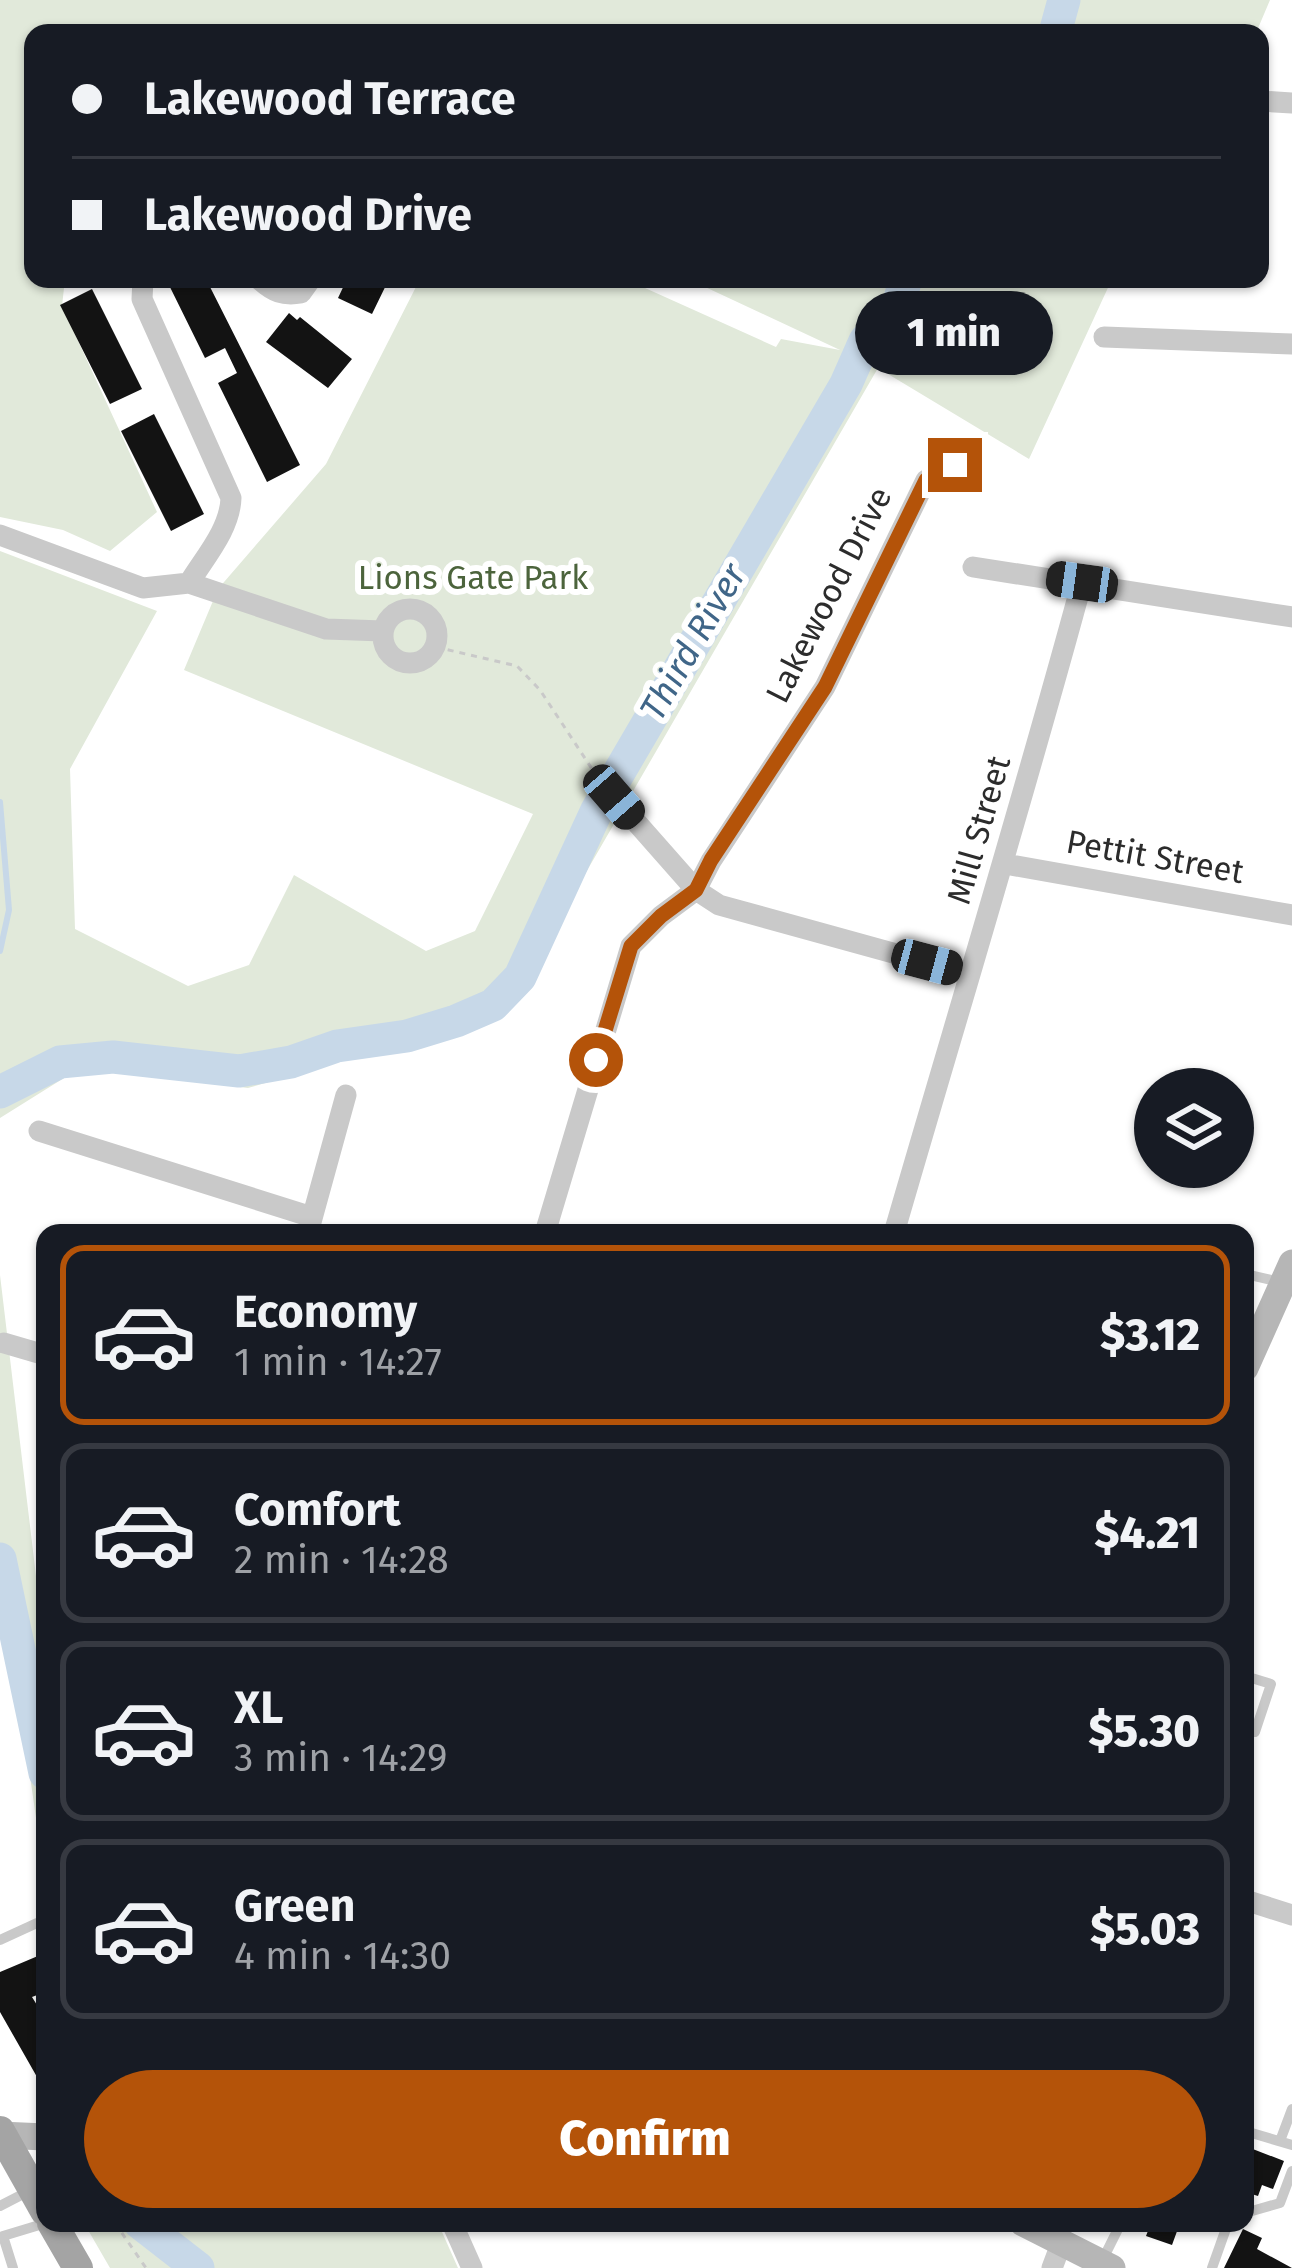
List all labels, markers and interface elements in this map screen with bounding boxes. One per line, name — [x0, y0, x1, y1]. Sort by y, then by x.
text: Lakewood Terrace — [144, 72, 516, 126]
text: Lakewood Drive — [144, 188, 472, 242]
callout: 1 min — [856, 291, 1054, 375]
text: 1 min — [907, 310, 1001, 356]
route end — [928, 438, 982, 492]
street label: Lakewood Drive — [757, 480, 901, 710]
water label: Third River — [631, 555, 756, 728]
park label: Lions Gate Park — [358, 558, 588, 598]
car — [1044, 559, 1120, 605]
street label: Mill Street — [939, 751, 1019, 909]
car — [577, 758, 651, 836]
street label: Pettit Street — [1063, 822, 1247, 892]
car — [888, 935, 966, 989]
route start — [569, 1033, 623, 1087]
map controls — [1134, 1068, 1254, 1188]
button: layers — [1134, 1068, 1254, 1188]
icon: car — [90, 1281, 198, 1389]
text: Economy — [234, 1285, 417, 1339]
text: $3.12 — [1100, 1308, 1200, 1362]
text: 1 min · 14:27 — [234, 1339, 442, 1385]
icon: car — [90, 1479, 198, 1587]
text: Comfort — [234, 1483, 401, 1537]
text: $4.21 — [1094, 1506, 1200, 1560]
text: 2 min · 14:28 — [234, 1537, 449, 1583]
icon: car — [90, 1677, 198, 1785]
text: XL — [234, 1681, 283, 1735]
text: $5.30 — [1088, 1704, 1200, 1758]
text: 3 min · 14:29 — [234, 1735, 448, 1781]
icon: car — [90, 1875, 198, 1983]
text: Green — [234, 1879, 355, 1933]
text: $5.03 — [1090, 1902, 1200, 1956]
text: 4 min · 14:30 — [234, 1933, 451, 1979]
button: Confirm — [84, 2070, 1206, 2208]

